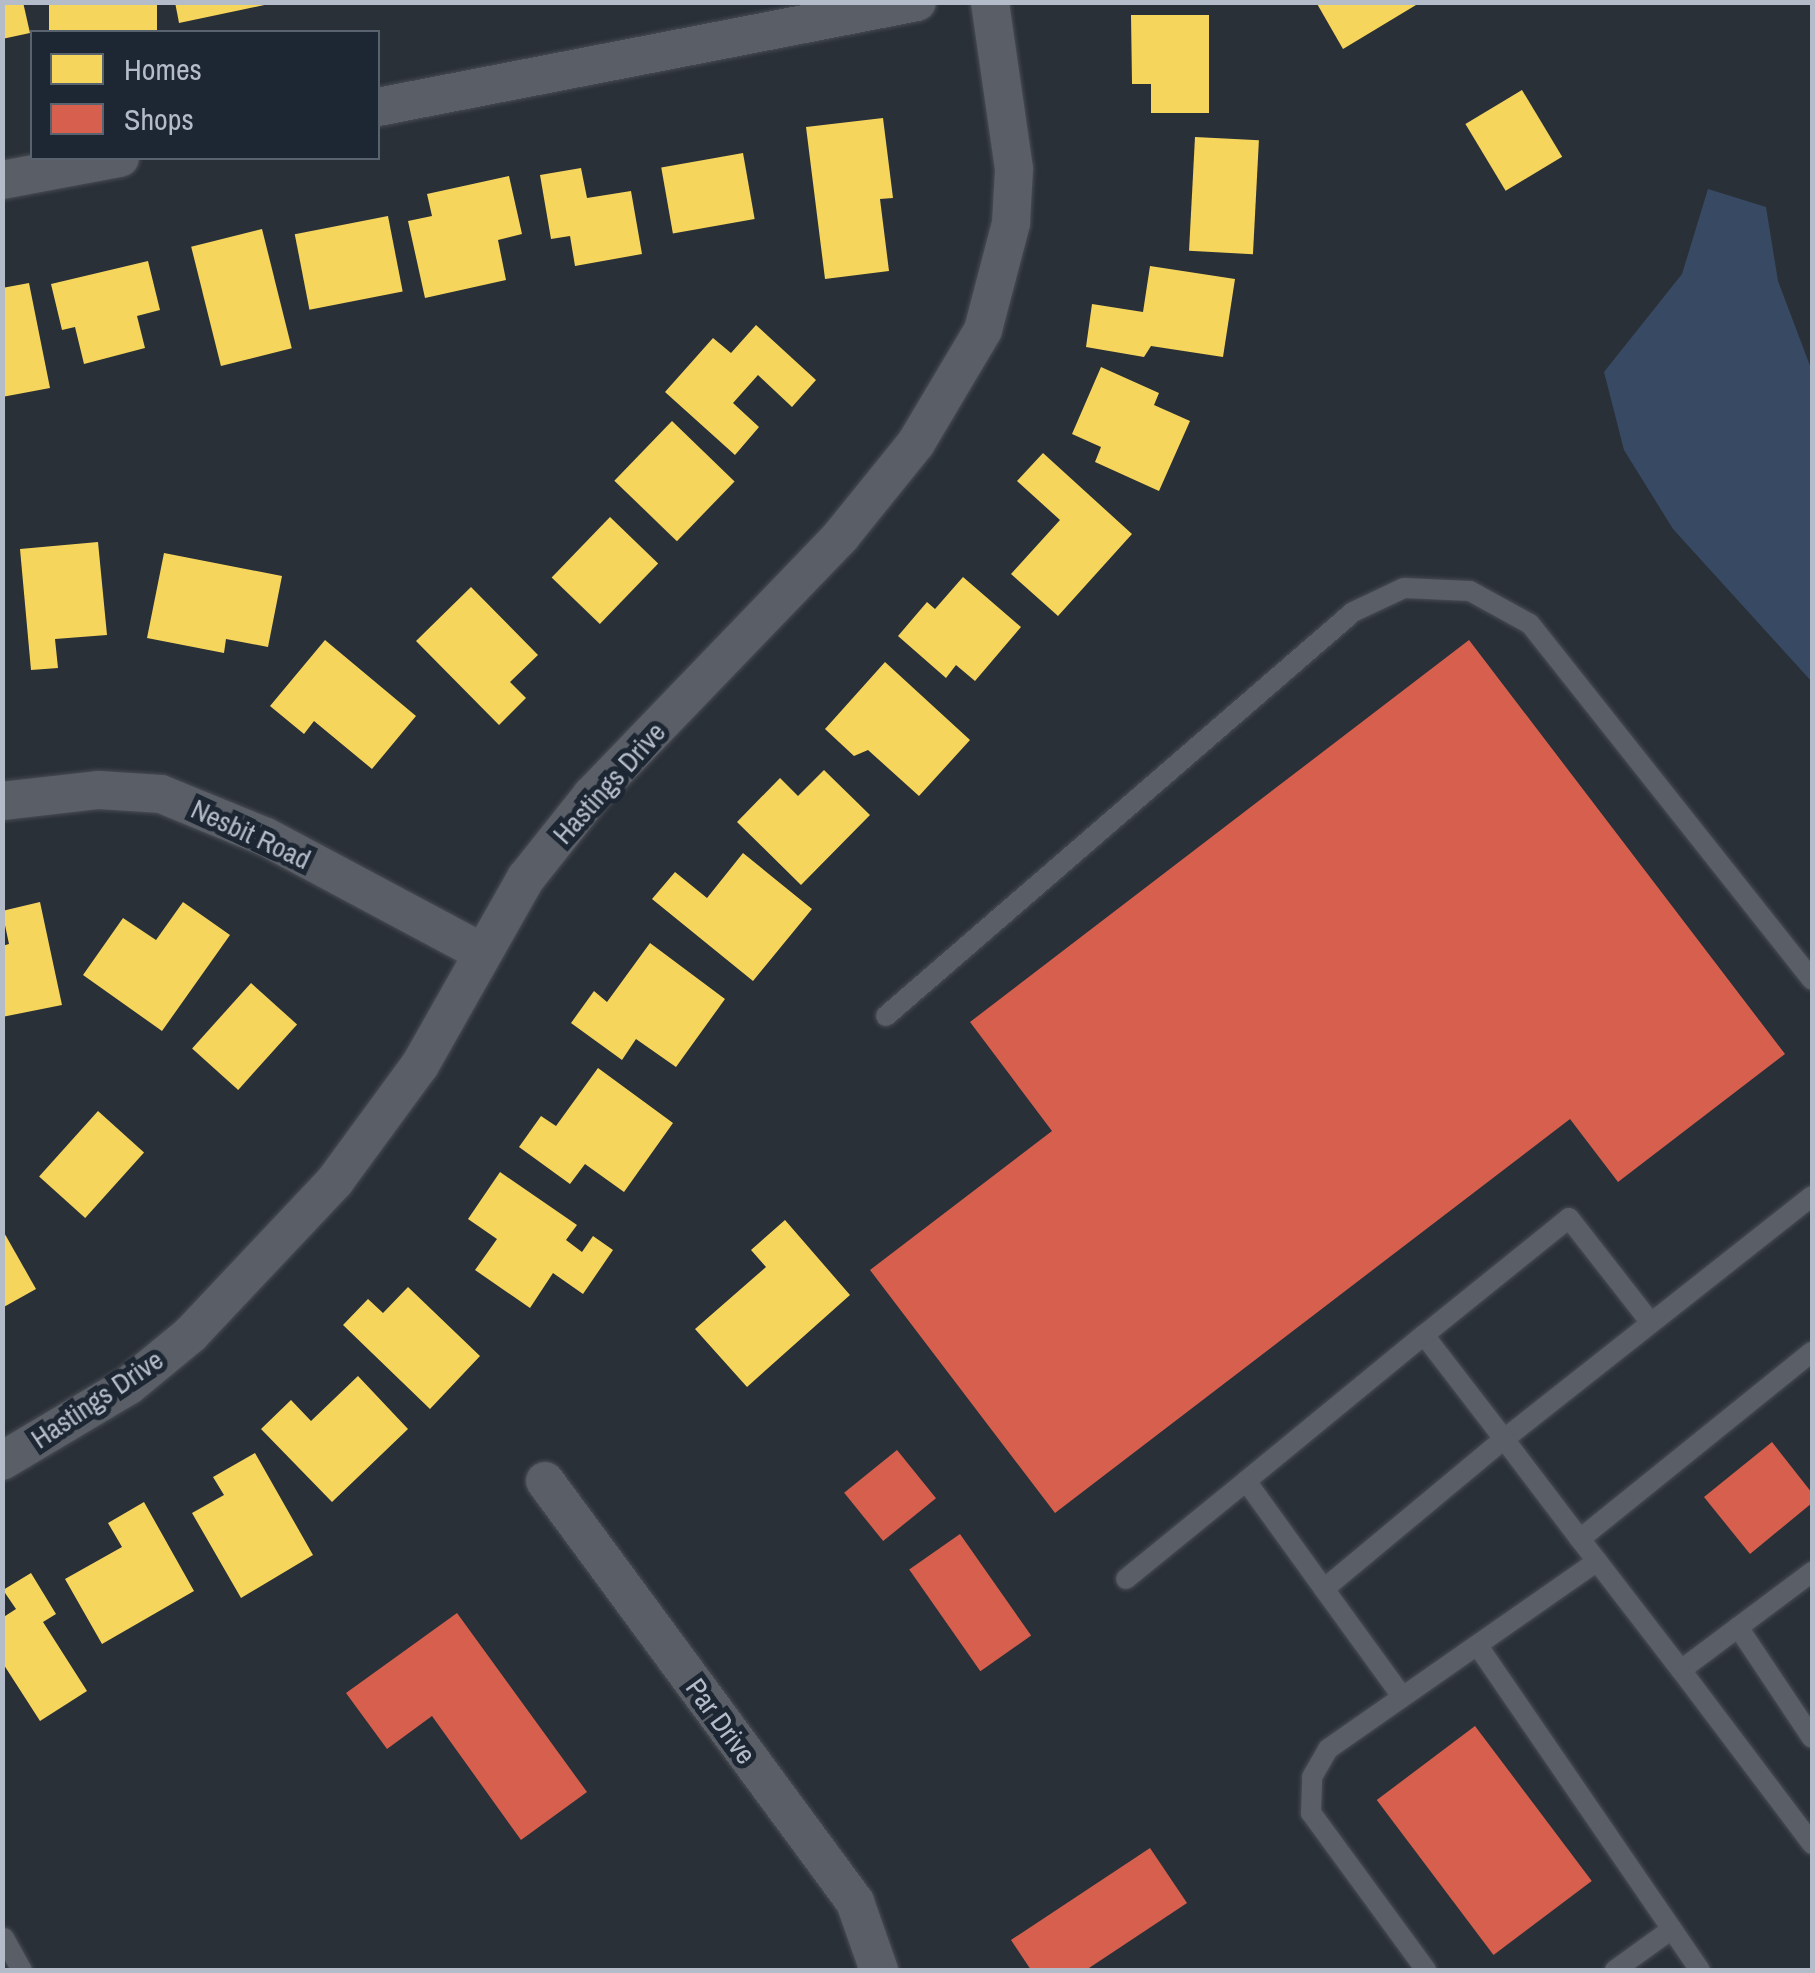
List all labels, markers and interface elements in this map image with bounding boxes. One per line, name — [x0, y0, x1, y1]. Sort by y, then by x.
legend — [30, 30, 380, 160]
text: Homes — [124, 49, 202, 89]
text: Shops — [124, 99, 194, 139]
street label: Hastings Drive — [546, 715, 672, 851]
street label: Nesbit Road — [186, 792, 316, 876]
street label: Hastings Drive — [25, 1343, 169, 1455]
street label: Par Drive — [679, 1672, 763, 1770]

